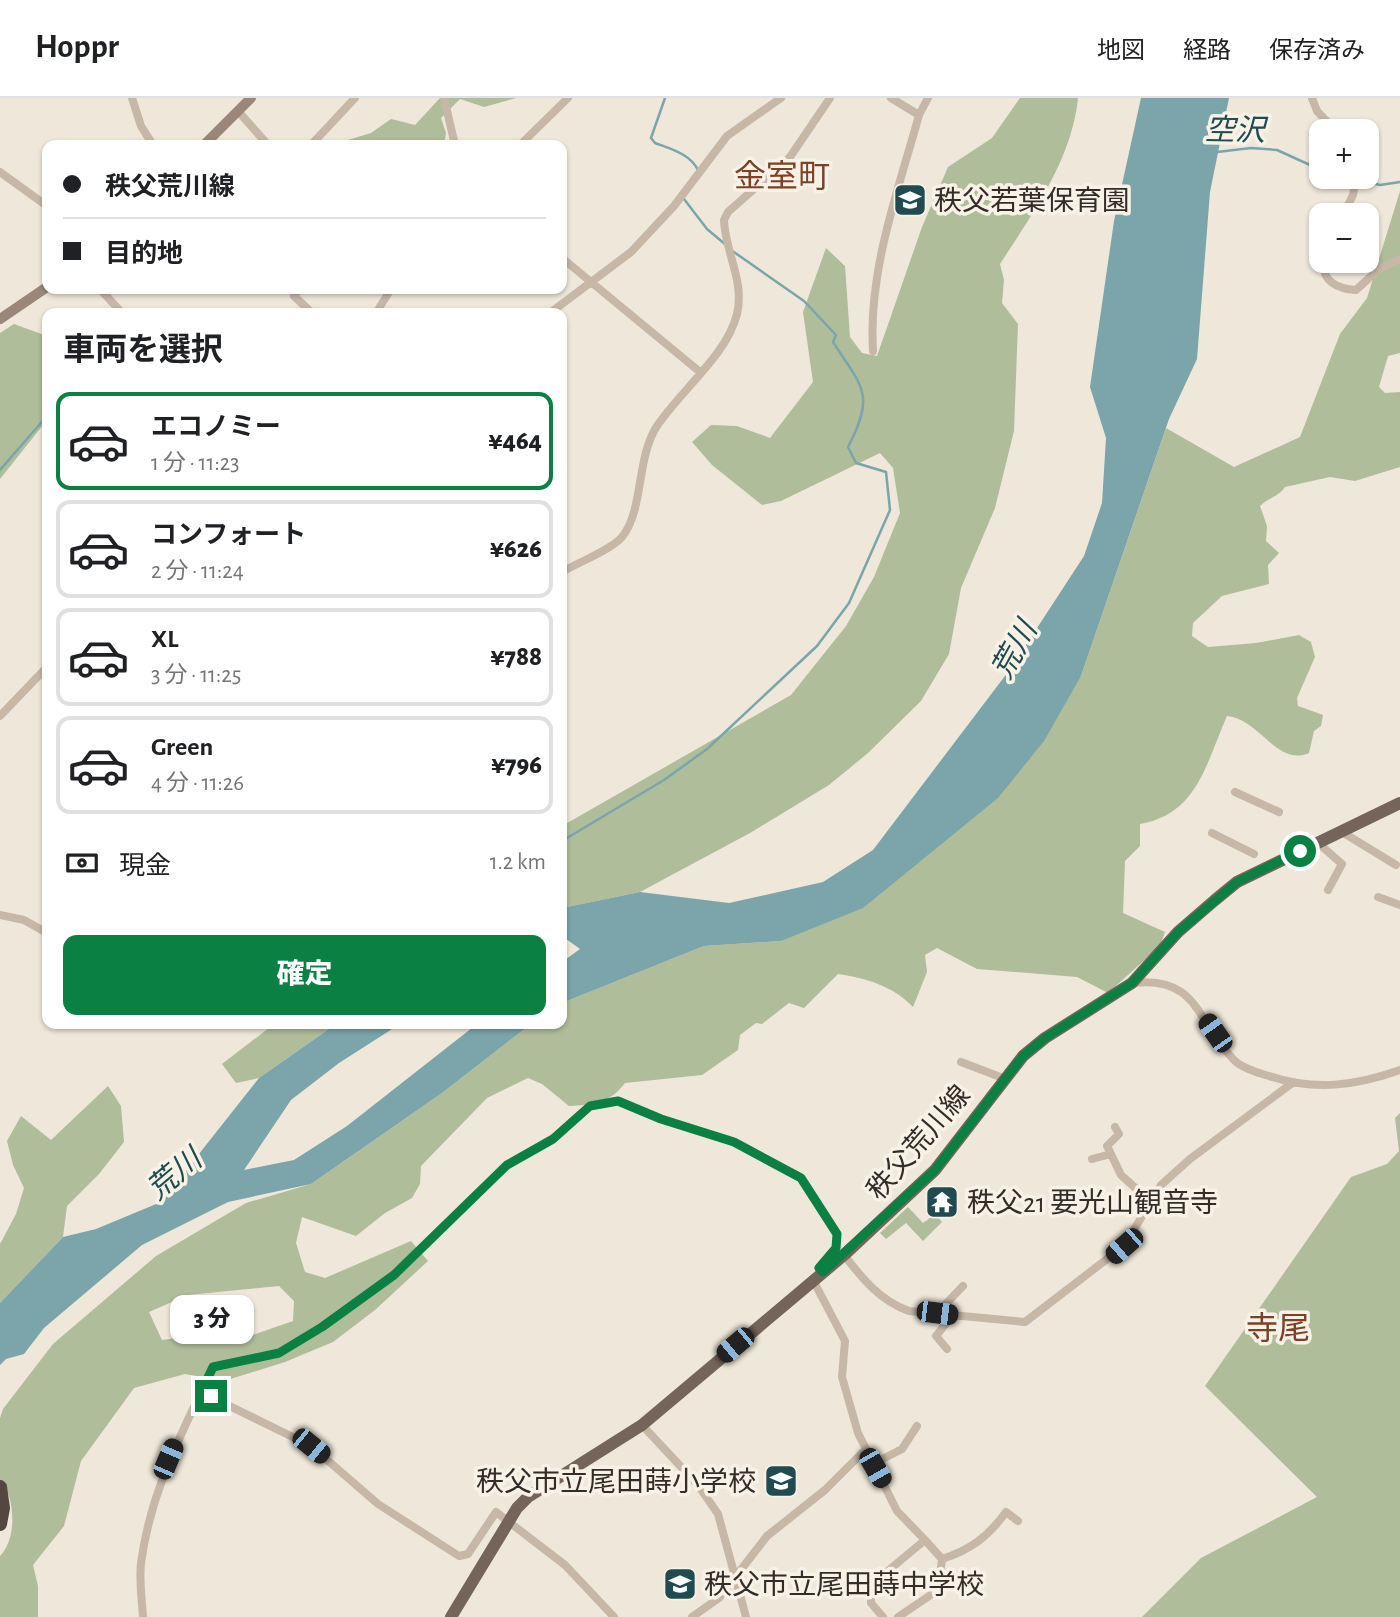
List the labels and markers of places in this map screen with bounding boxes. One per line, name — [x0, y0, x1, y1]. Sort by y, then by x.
school or university icon: 秩父若葉保育園 — [891, 181, 929, 219]
place label: 秩父若葉保育園 — [934, 186, 1130, 216]
temple icon: 秩父21 要光山観音寺 — [923, 1183, 961, 1221]
place label: 秩父21 要光山観音寺 — [967, 1188, 1218, 1218]
school or university icon: 秩父市立尾田蒔小学校 — [762, 1462, 800, 1500]
place label: 秩父市立尾田蒔小学校 — [476, 1467, 756, 1497]
school or university icon: 秩父市立尾田蒔中学校 — [661, 1565, 699, 1603]
place label: 秩父市立尾田蒔中学校 — [704, 1570, 984, 1600]

